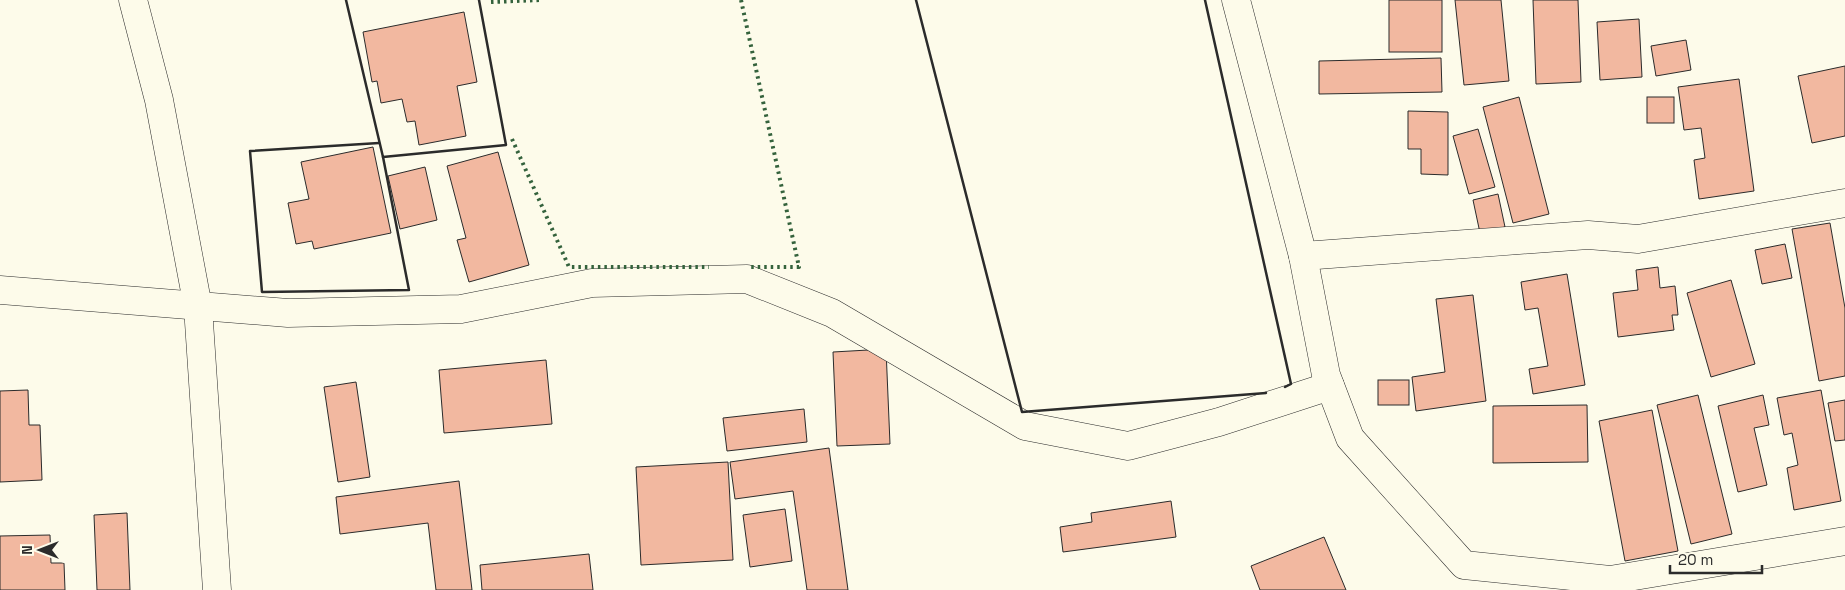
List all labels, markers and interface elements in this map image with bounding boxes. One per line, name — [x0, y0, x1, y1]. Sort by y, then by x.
north arrow — [15, 525, 65, 575]
scale bar — [1670, 542, 1762, 574]
text: N — [18, 545, 36, 555]
text: 20 m — [1678, 550, 1713, 569]

